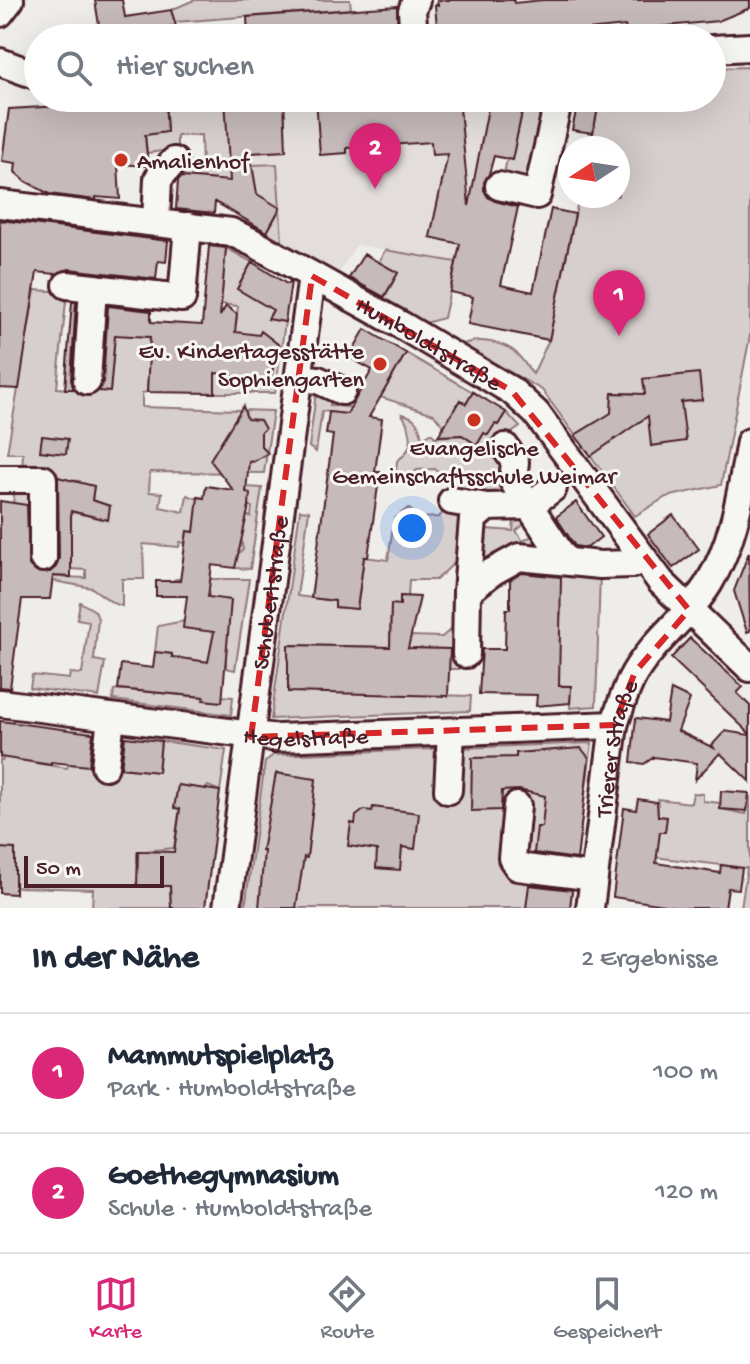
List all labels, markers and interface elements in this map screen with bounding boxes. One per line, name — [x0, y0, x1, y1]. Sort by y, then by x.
search box — [24, 24, 726, 112]
icon: search — [52, 46, 96, 90]
text: Hier suchen — [116, 51, 254, 86]
pin: 2 — [349, 123, 401, 189]
north arrow — [558, 136, 630, 208]
place label: Amalienhof — [137, 149, 250, 178]
marker: Amalienhof — [112, 151, 130, 169]
pin: 1 — [593, 270, 645, 336]
street label: Humboldtstraße — [350, 292, 506, 400]
place label: Ev. Kindertagesstätte Sophiengarten — [139, 339, 365, 396]
marker: Ev. Kindertagesstätte Sophiengarten — [371, 355, 389, 373]
marker: Evangelische Gemeinschaftsschule Weimar — [465, 411, 483, 429]
place label: Evangelische Gemeinschaftsschule Weimar — [332, 436, 619, 493]
your location — [392, 508, 432, 548]
street label: Schubertstraße — [248, 514, 298, 672]
street label: Trierer Straße — [591, 676, 647, 821]
street label: Hegelstraße — [241, 723, 369, 757]
scale bar — [24, 852, 164, 888]
text: 50 m — [36, 857, 81, 883]
text: In der Nähe — [32, 940, 199, 980]
text: 2 Ergebnisse — [581, 945, 718, 976]
text: Mammutspielplatz — [108, 1040, 332, 1075]
text: 1 — [53, 1058, 63, 1089]
text: 100 m — [653, 1058, 718, 1089]
text: Park · Humboldtstraße — [108, 1075, 355, 1106]
text: Goethegymnasium — [108, 1160, 339, 1195]
text: 2 — [52, 1178, 64, 1209]
text: 120 m — [655, 1178, 718, 1209]
text: Schule · Humboldtstraße — [108, 1195, 372, 1226]
tab: Karte — [89, 1272, 142, 1346]
tab: Route — [321, 1272, 374, 1346]
tab: Gespeichert — [553, 1272, 661, 1346]

